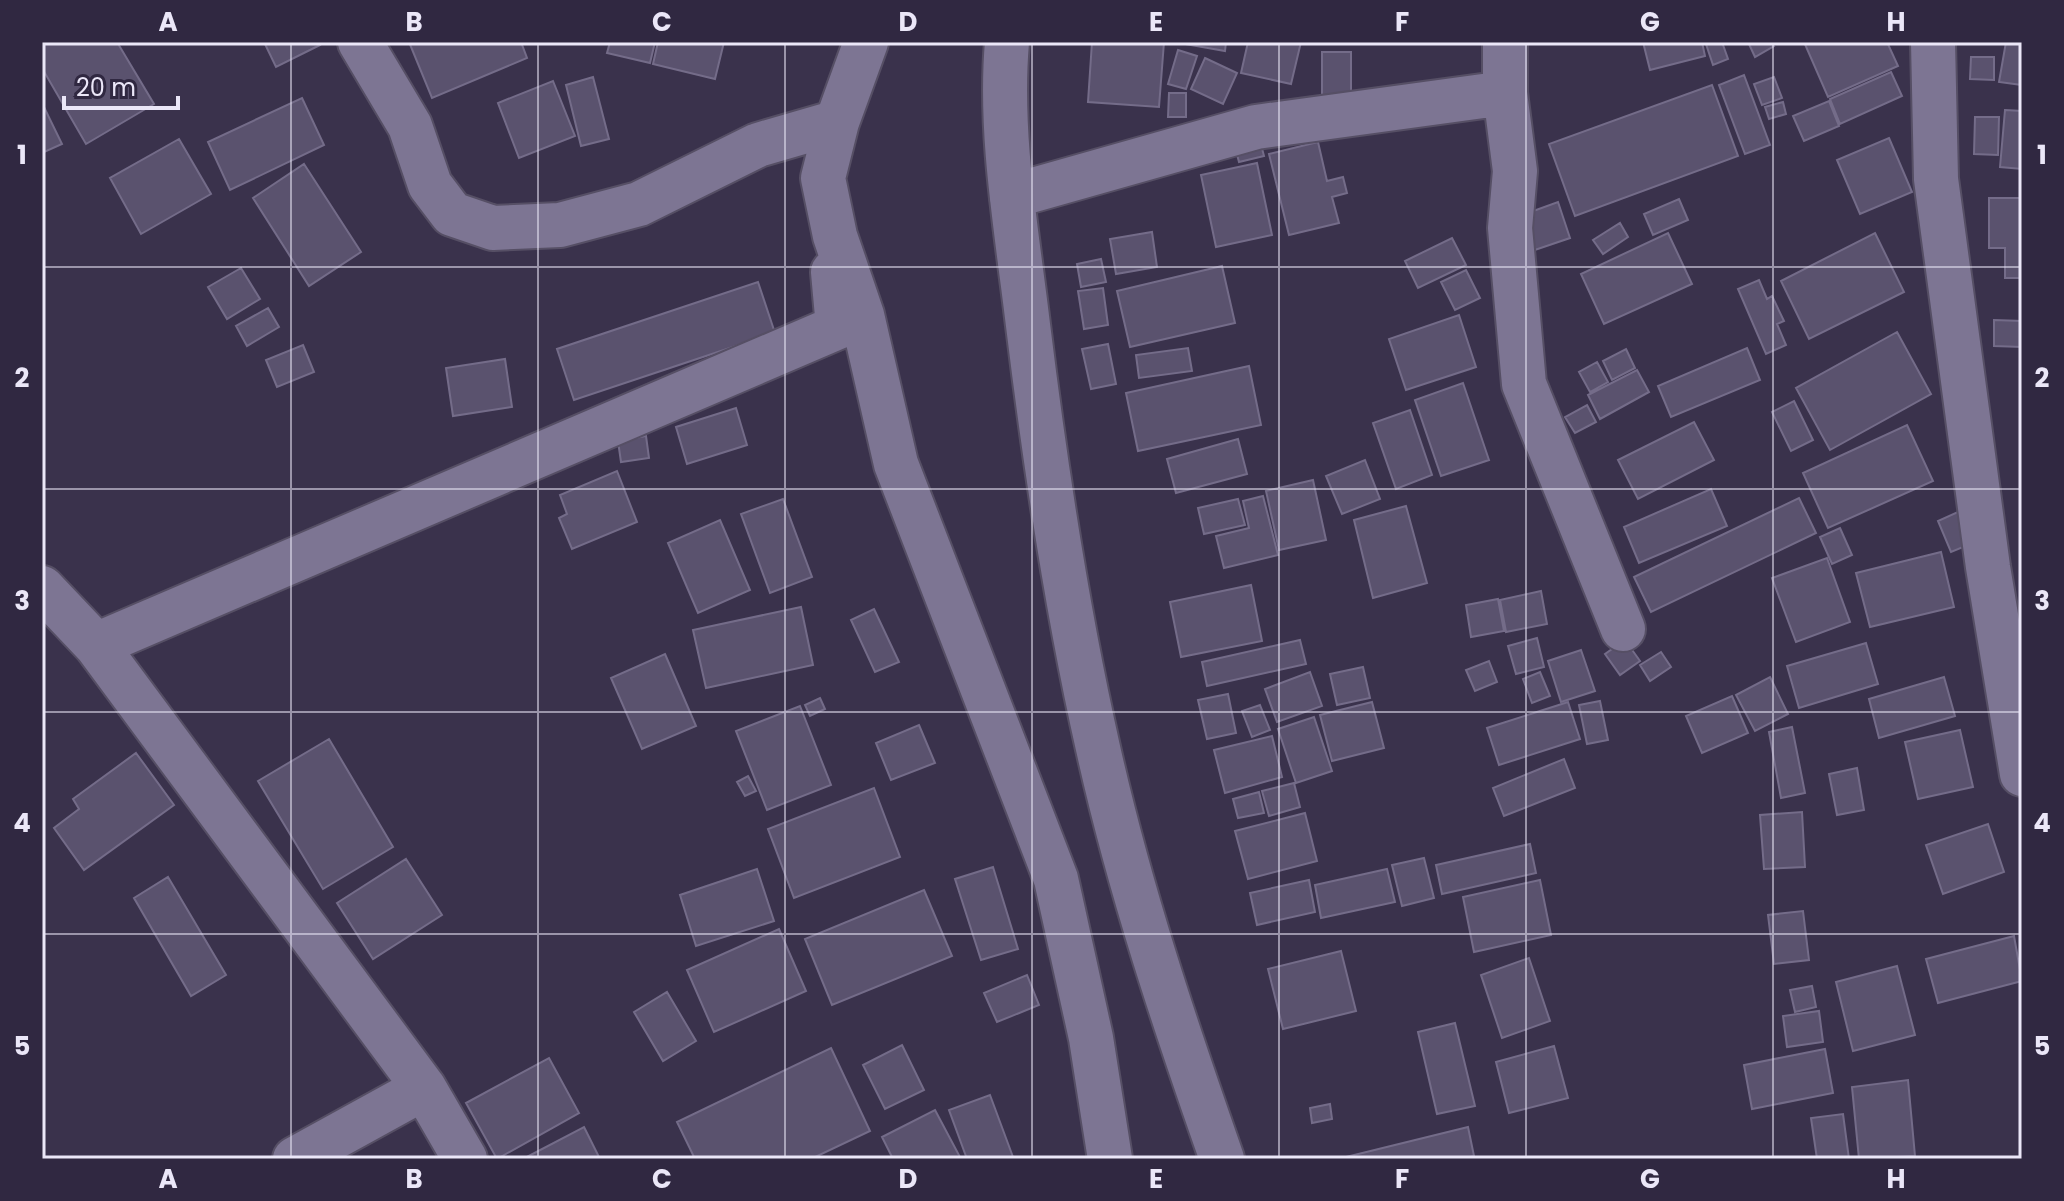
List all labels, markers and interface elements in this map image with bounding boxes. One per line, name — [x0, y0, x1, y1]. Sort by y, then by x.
text: A — [158, 4, 178, 40]
text: B — [405, 4, 423, 40]
text: C — [652, 4, 672, 40]
text: D — [899, 4, 918, 40]
text: E — [1149, 4, 1163, 40]
text: F — [1395, 4, 1409, 40]
text: G — [1640, 4, 1660, 40]
text: H — [1886, 4, 1906, 40]
scale bar — [64, 60, 178, 110]
text: 20 m — [76, 71, 136, 104]
text: 1 — [17, 137, 27, 173]
text: 1 — [2037, 137, 2047, 173]
text: 2 — [15, 360, 30, 396]
text: 2 — [2035, 360, 2050, 396]
text: 3 — [14, 583, 30, 619]
text: 3 — [2034, 583, 2050, 619]
text: 4 — [13, 805, 31, 841]
text: 4 — [2033, 805, 2051, 841]
text: 5 — [14, 1028, 30, 1064]
text: 5 — [2034, 1028, 2050, 1064]
text: A — [158, 1161, 178, 1197]
text: B — [405, 1161, 423, 1197]
text: C — [652, 1161, 672, 1197]
text: D — [899, 1161, 918, 1197]
text: E — [1149, 1161, 1163, 1197]
text: F — [1395, 1161, 1409, 1197]
text: G — [1640, 1161, 1660, 1197]
text: H — [1886, 1161, 1906, 1197]

